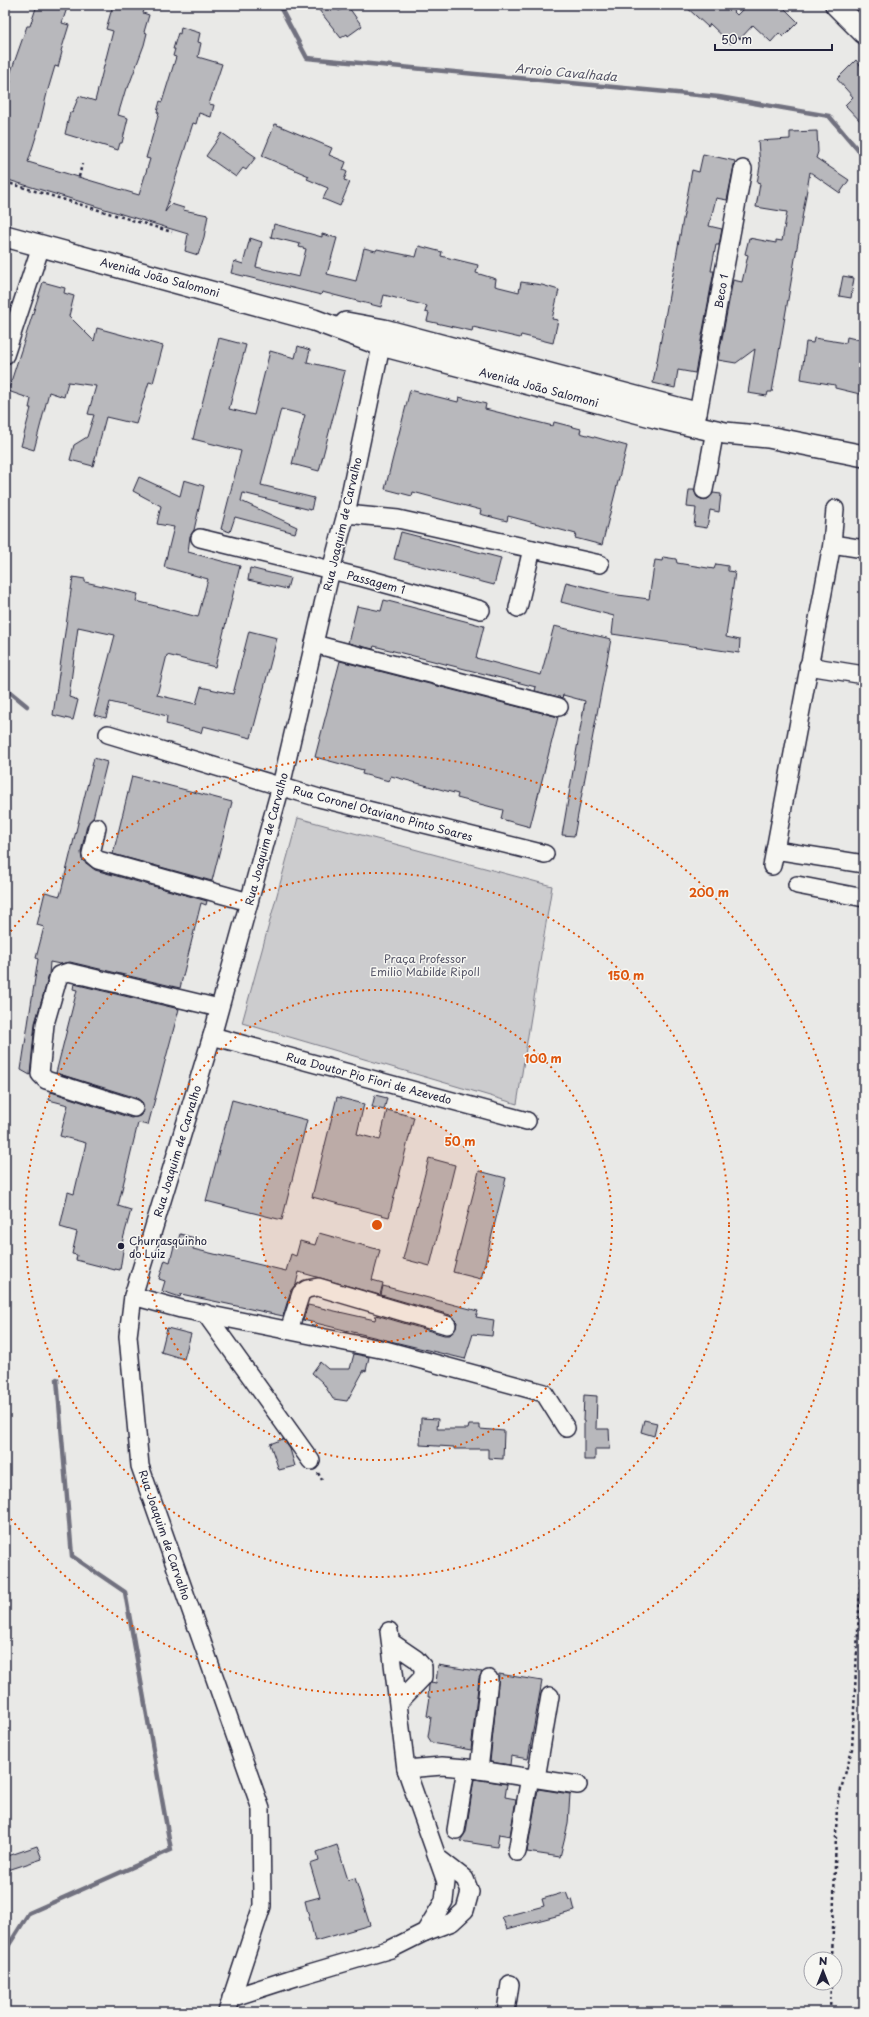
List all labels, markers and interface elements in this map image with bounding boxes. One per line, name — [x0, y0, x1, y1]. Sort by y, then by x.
scale bar — [715, 26, 832, 52]
text: 50 m — [721, 30, 752, 48]
water label: Arroio Cavalhada — [514, 59, 618, 85]
street label: Avenida João Salomoni — [99, 253, 221, 301]
street label: Beco 1 — [710, 273, 732, 309]
street label: Avenida João Salomoni — [478, 363, 600, 411]
street label: Rua Joaquim de Carvalho — [318, 455, 366, 593]
street label: Passagem 1 — [345, 566, 407, 598]
street label: Rua Joaquim de Carvalho — [240, 771, 292, 907]
street label: Rua Coronel Otaviano Pinto Soares — [291, 781, 475, 845]
text: 200 m — [689, 883, 729, 901]
park label: Praça Professor Emilio Mabilde Ripoll — [370, 950, 480, 980]
text: 150 m — [608, 966, 644, 984]
street label: Rua Doutor Pio Fiori de Azevedo — [285, 1048, 453, 1108]
text: 100 m — [524, 1049, 562, 1067]
street label: Rua Joaquim de Carvalho — [149, 1083, 205, 1219]
text: 50 m — [444, 1132, 476, 1150]
centre of rings — [370, 1218, 384, 1232]
place label: Churrasquinho do Luiz — [129, 1232, 207, 1262]
marker: Churrasquinho do Luiz — [116, 1241, 126, 1251]
street label: Rua Joaquim de Carvalho — [135, 1468, 195, 1602]
north arrow — [803, 1951, 843, 1991]
text: N — [819, 1952, 828, 1969]

